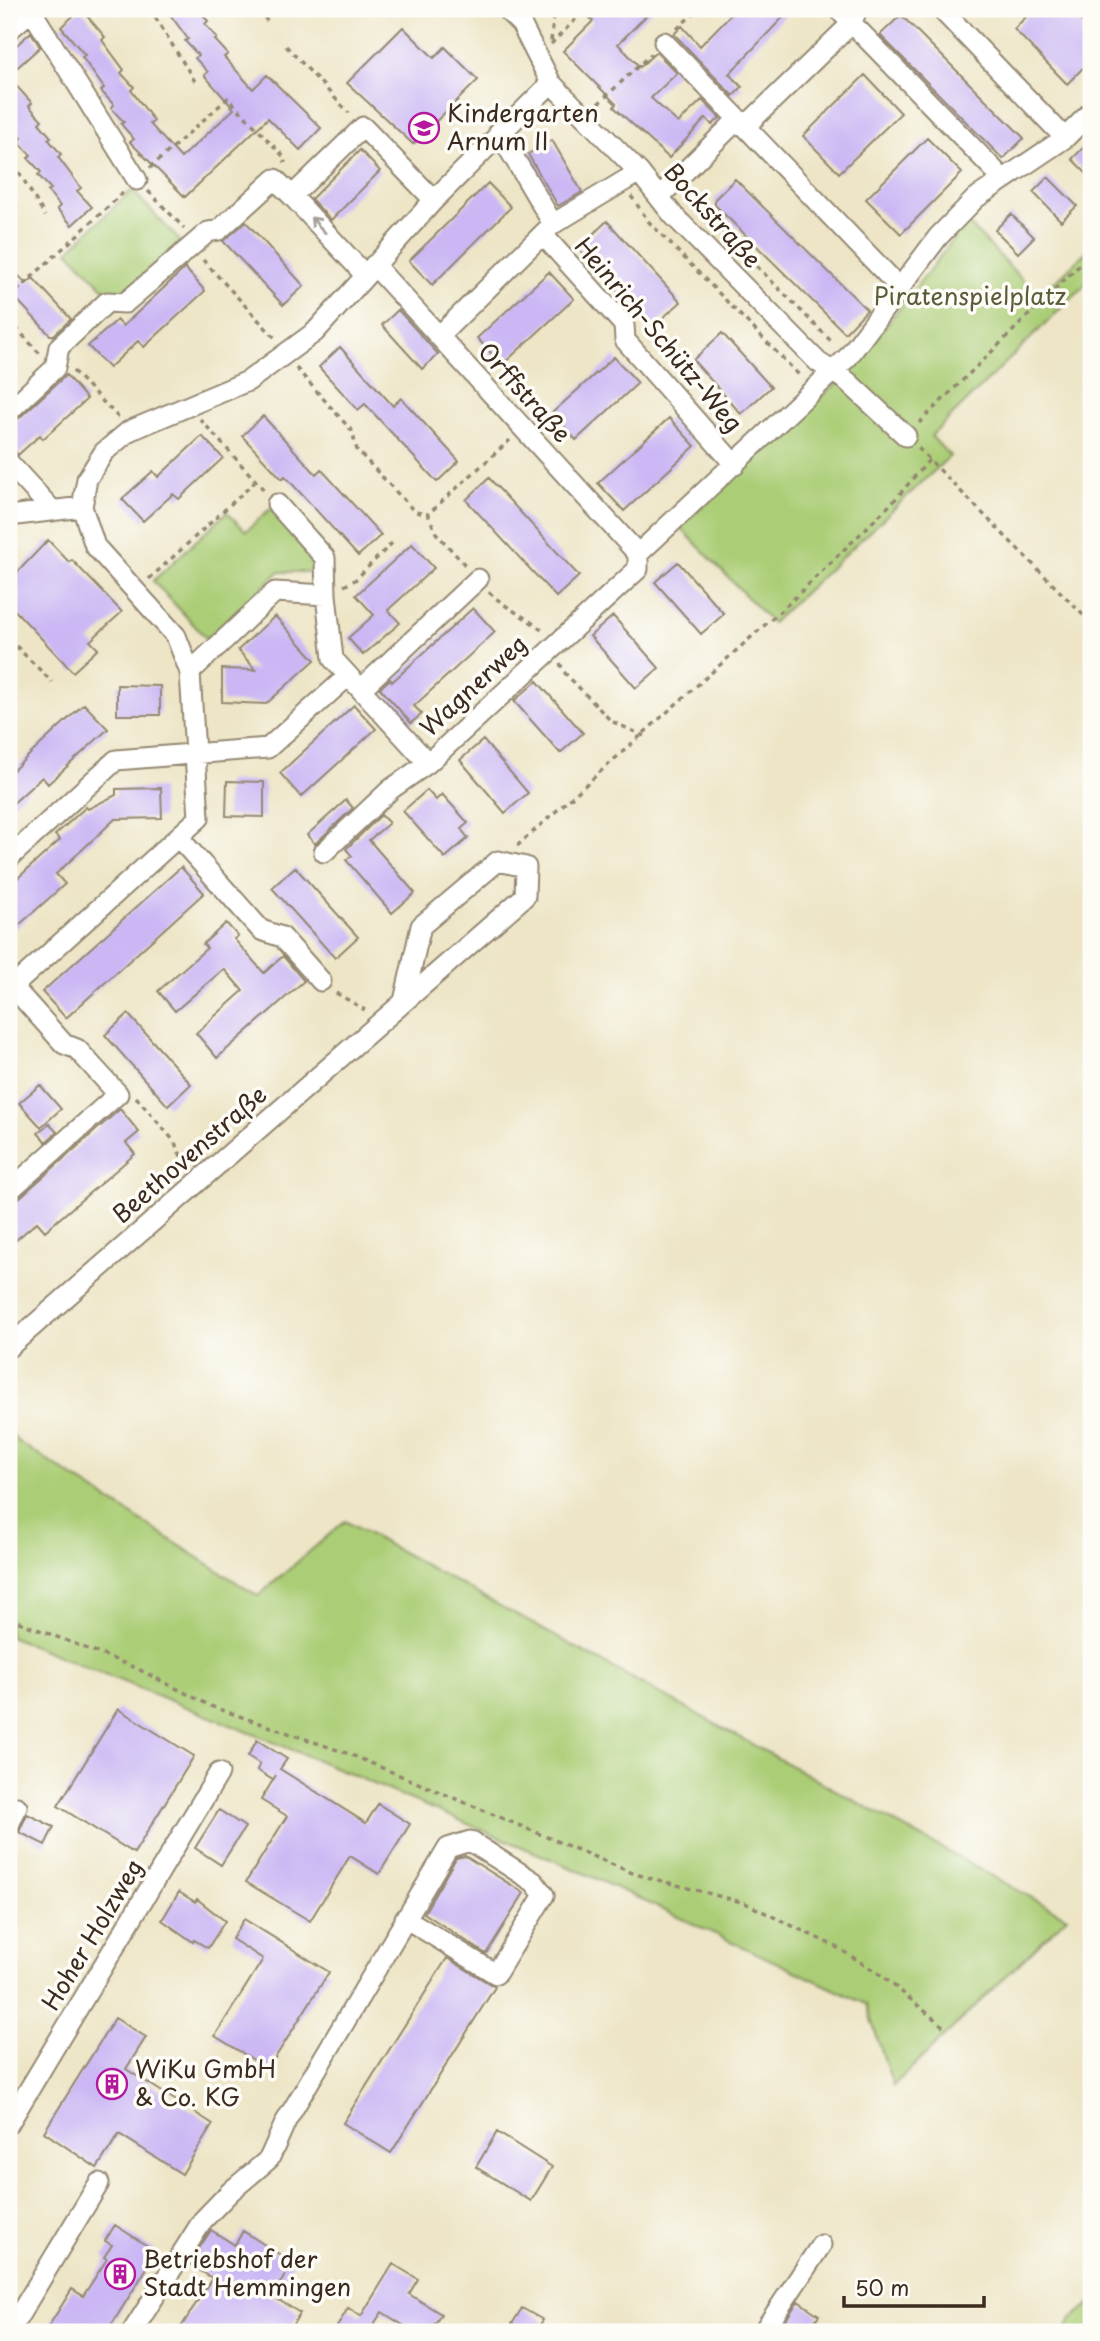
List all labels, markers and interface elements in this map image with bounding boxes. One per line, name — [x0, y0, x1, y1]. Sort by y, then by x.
place label: Kindergarten Arnum II — [447, 94, 599, 158]
school or university icon: Kindergarten Arnum II — [407, 111, 441, 145]
street label: Bockstraße — [656, 154, 771, 275]
one-way arrow — [310, 216, 326, 234]
street label: Heinrich-Schütz-Weg — [567, 228, 752, 439]
park label: Piratenspielplatz — [874, 277, 1066, 313]
street label: Orffstraße — [471, 333, 580, 450]
street label: Wagnerweg — [411, 625, 534, 744]
street label: Beethovenstraße — [104, 1076, 274, 1231]
street label: Hoher Holzweg — [32, 1851, 151, 2017]
place label: WiKu GmbH & Co. KG — [135, 2050, 276, 2114]
building icon: WiKu GmbH & Co. KG — [95, 2067, 129, 2101]
place label: Betriebshof der Stadt Hemmingen — [143, 2240, 351, 2304]
building icon: Betriebshof der Stadt Hemmingen — [103, 2257, 137, 2291]
scale bar — [844, 2264, 984, 2308]
text: 50 m — [855, 2271, 909, 2303]

